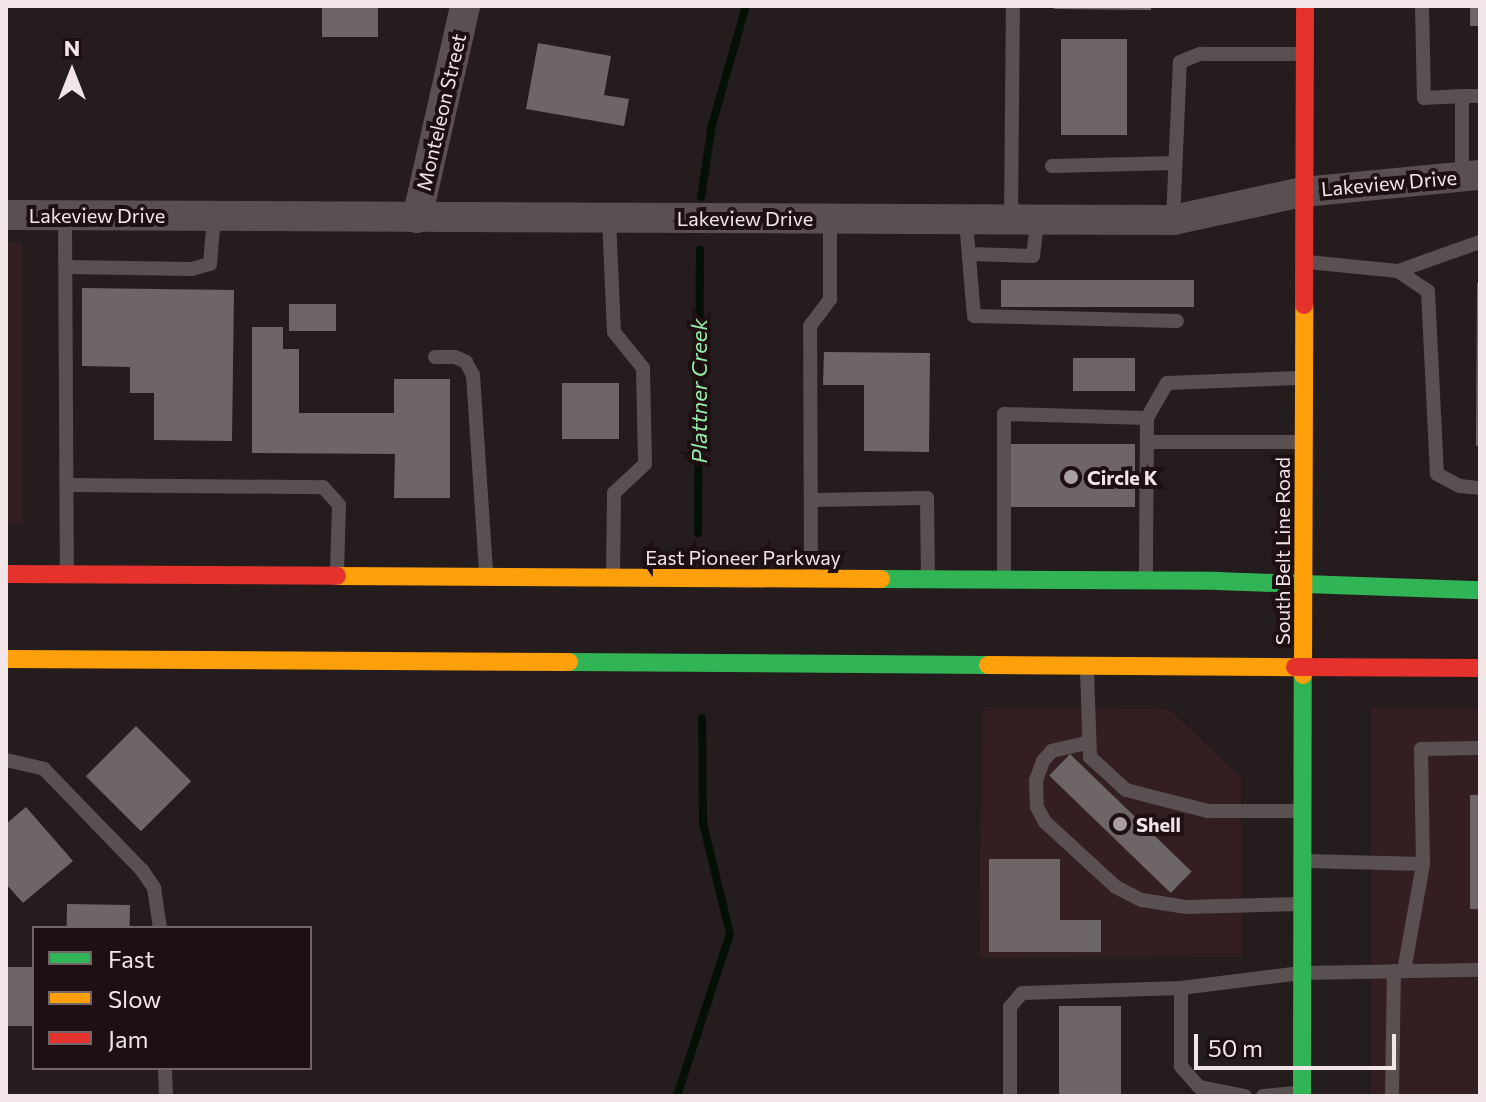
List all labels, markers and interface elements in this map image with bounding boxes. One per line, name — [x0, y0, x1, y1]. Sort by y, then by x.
street label: Monteleon Street — [411, 31, 471, 193]
north arrow — [32, 32, 112, 112]
text: N — [64, 34, 80, 61]
street label: Lakeview Drive — [1320, 165, 1458, 201]
street label: Lakeview Drive — [29, 203, 165, 227]
street label: Lakeview Drive — [677, 206, 813, 230]
water label: Plattner Creek — [686, 319, 712, 463]
street label: South Belt Line Road — [1270, 457, 1294, 645]
place label: Circle K — [1087, 465, 1158, 489]
marker: Circle K — [1062, 468, 1080, 486]
street label: East Pioneer Parkway — [645, 545, 841, 569]
place label: Shell — [1136, 812, 1181, 836]
marker: Shell — [1111, 815, 1129, 833]
legend — [32, 926, 312, 1070]
text: Fast — [108, 944, 155, 973]
text: Slow — [108, 984, 161, 1013]
scale bar — [1198, 1018, 1400, 1068]
text: Jam — [108, 1024, 148, 1053]
text: 50 m — [1208, 1033, 1263, 1062]

